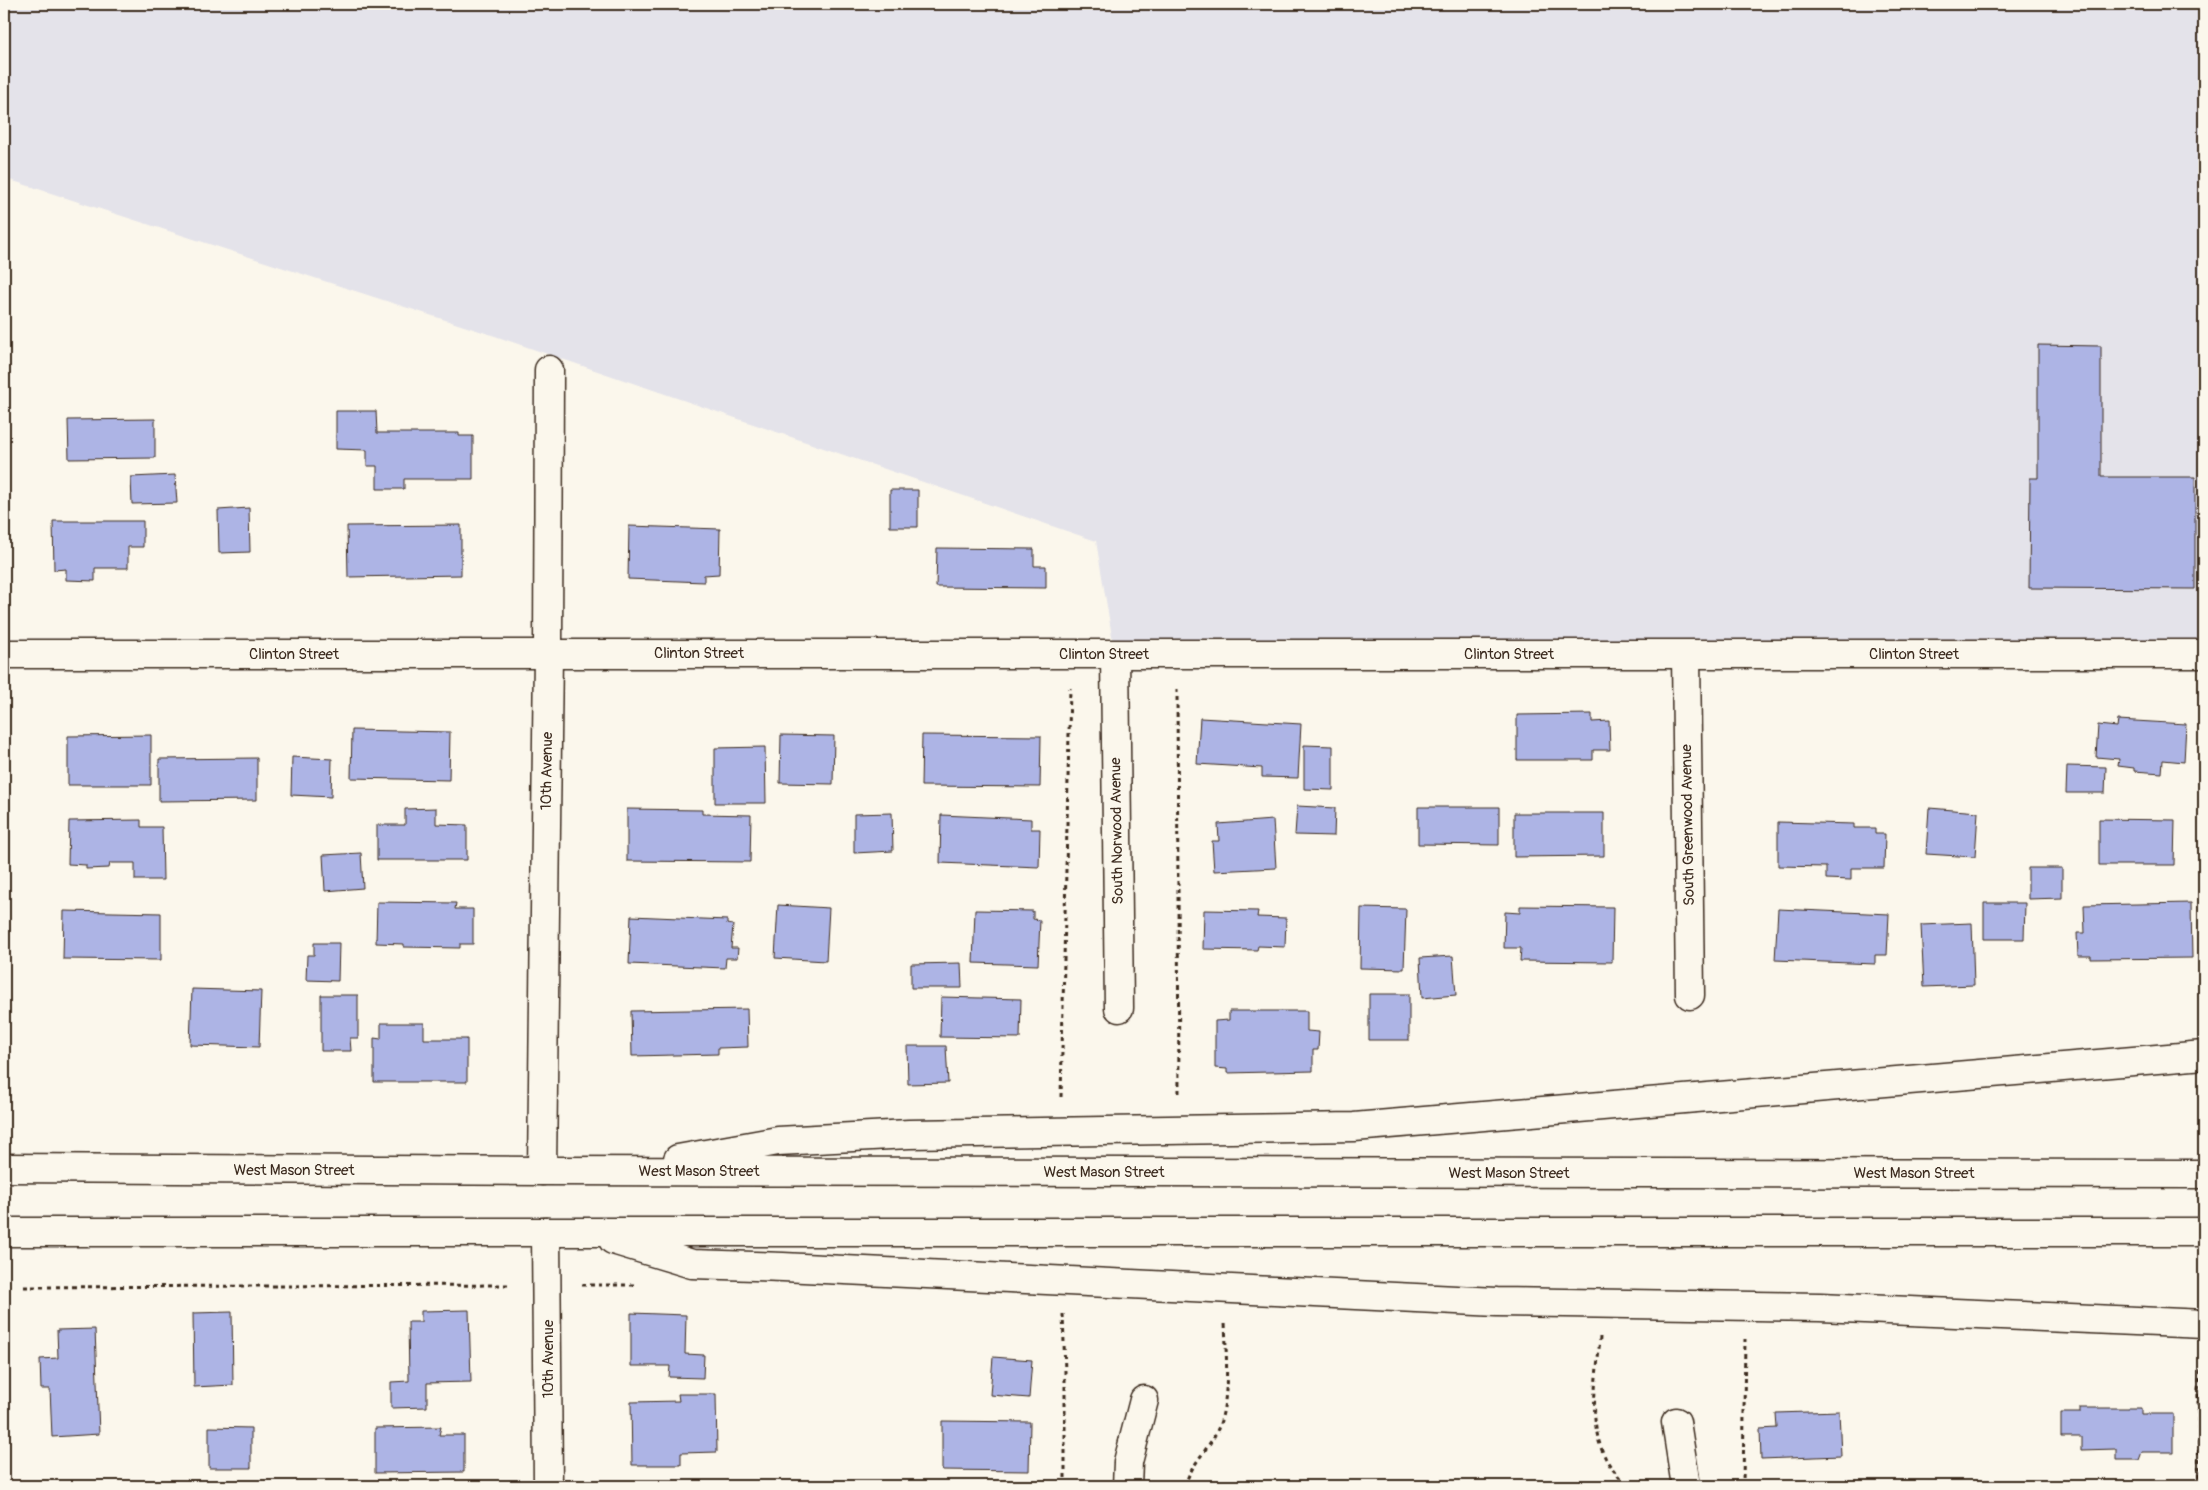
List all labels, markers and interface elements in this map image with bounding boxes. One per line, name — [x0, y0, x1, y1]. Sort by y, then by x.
street label: Clinton Street — [654, 644, 745, 663]
street label: Clinton Street — [249, 645, 340, 664]
street label: Clinton Street — [1059, 645, 1150, 664]
street label: Clinton Street — [1464, 645, 1555, 664]
street label: Clinton Street — [1869, 645, 1960, 664]
street label: 10th Avenue — [537, 731, 557, 810]
street label: South Greenwood Avenue — [1677, 743, 1699, 906]
street label: South Norwood Avenue — [1106, 757, 1128, 905]
street label: West Mason Street — [233, 1161, 355, 1180]
street label: West Mason Street — [638, 1162, 760, 1181]
street label: West Mason Street — [1043, 1163, 1165, 1182]
street label: West Mason Street — [1448, 1164, 1570, 1183]
street label: West Mason Street — [1853, 1164, 1975, 1183]
street label: 10th Avenue — [539, 1319, 558, 1398]

